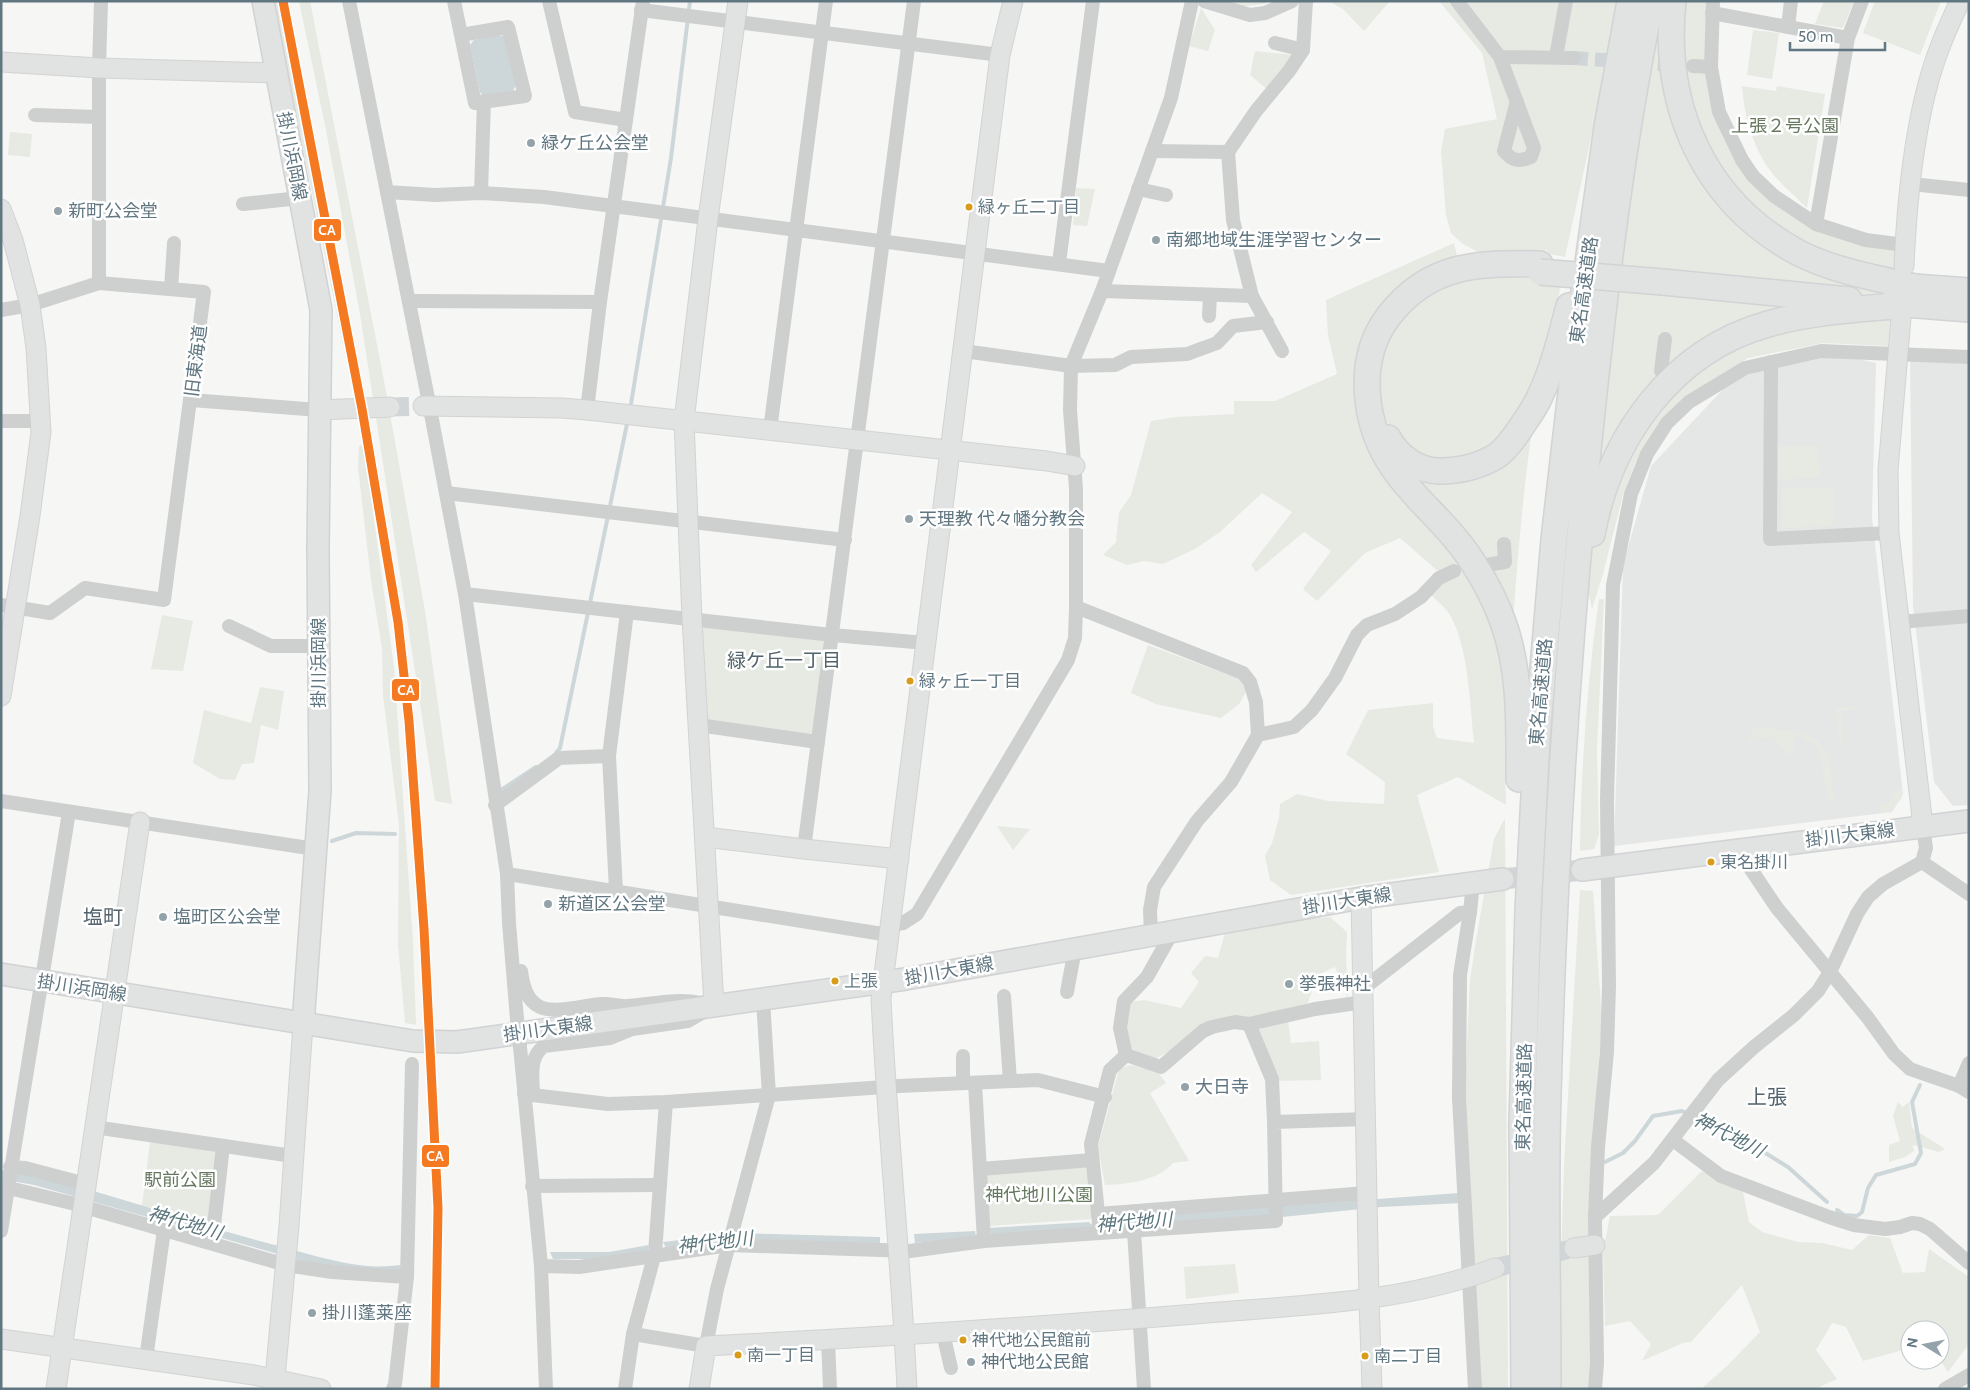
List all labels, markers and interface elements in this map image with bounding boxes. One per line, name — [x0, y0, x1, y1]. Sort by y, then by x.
scale bar — [1790, 20, 1885, 52]
text: 50 m — [1798, 28, 1833, 46]
street label: 掛川浜岡線 — [273, 110, 311, 202]
park label: 上張２号公園 — [1731, 115, 1839, 137]
place label: 緑ケ丘公会堂 — [541, 132, 649, 154]
marker: 緑ケ丘公会堂 — [525, 137, 537, 149]
place label: 緑ヶ丘二丁目 — [978, 197, 1080, 217]
place label: 新町公会堂 — [68, 200, 158, 222]
marker: 緑ヶ丘二丁目 — [964, 202, 974, 212]
marker: 新町公会堂 — [52, 205, 64, 217]
line badge: CA — [313, 218, 342, 242]
text: CA — [318, 221, 336, 239]
place label: 南郷地域生涯学習センター — [1166, 229, 1382, 251]
marker: 南郷地域生涯学習センター — [1150, 234, 1162, 246]
street label: 東名高速道路 — [1566, 235, 1602, 345]
street label: 旧東海道 — [181, 324, 211, 398]
place label: 天理教 代々幡分教会 — [919, 508, 1085, 530]
marker: 天理教 代々幡分教会 — [903, 513, 915, 525]
street label: 掛川浜岡線 — [308, 618, 330, 708]
street label: 東名高速道路 — [1525, 637, 1557, 747]
district label: 緑ケ丘一丁目 — [727, 649, 841, 672]
place label: 緑ヶ丘一丁目 — [919, 671, 1021, 691]
marker: 緑ヶ丘一丁目 — [905, 676, 915, 686]
line badge: CA — [391, 678, 420, 702]
text: CA — [397, 681, 415, 699]
street label: 掛川大東線 — [1804, 819, 1896, 851]
place label: 東名掛川 — [1720, 852, 1788, 872]
marker: 東名掛川 — [1706, 857, 1716, 867]
street label: 掛川大東線 — [1301, 883, 1393, 919]
place label: 新道区公会堂 — [558, 893, 666, 915]
marker: 新道区公会堂 — [542, 898, 554, 910]
district label: 塩町 — [83, 905, 123, 929]
place label: 塩町区公会堂 — [173, 906, 281, 928]
marker: 塩町区公会堂 — [157, 911, 169, 923]
street label: 掛川大東線 — [903, 952, 995, 990]
street label: 掛川浜岡線 — [36, 970, 128, 1006]
place label: 上張 — [844, 971, 878, 991]
place label: 挙張神社 — [1299, 973, 1371, 995]
marker: 上張 — [830, 976, 840, 986]
marker: 挙張神社 — [1283, 978, 1295, 990]
street label: 掛川大東線 — [502, 1012, 594, 1046]
street label: 東名高速道路 — [1512, 1043, 1536, 1151]
place label: 大日寺 — [1195, 1076, 1249, 1098]
marker: 大日寺 — [1179, 1081, 1191, 1093]
district label: 上張 — [1747, 1085, 1787, 1109]
water label: 神代地川 — [1690, 1107, 1770, 1163]
line badge: CA — [421, 1144, 450, 1168]
text: CA — [426, 1147, 444, 1165]
park label: 駅前公園 — [144, 1169, 216, 1191]
park label: 神代地川公園 — [985, 1184, 1093, 1206]
water label: 神代地川 — [145, 1201, 227, 1245]
water label: 神代地川 — [1095, 1208, 1175, 1236]
water label: 神代地川 — [676, 1226, 756, 1257]
place label: 掛川蓬莱座 — [322, 1302, 412, 1324]
marker: 掛川蓬莱座 — [306, 1307, 318, 1319]
north arrow — [1900, 1320, 1950, 1370]
place label: 神代地公民館前 — [972, 1330, 1091, 1350]
marker: 神代地公民館前 — [958, 1335, 968, 1345]
text: N — [1902, 1336, 1922, 1349]
place label: 南一丁目 — [747, 1345, 815, 1365]
place label: 南二丁目 — [1374, 1346, 1442, 1366]
marker: 南一丁目 — [733, 1350, 743, 1360]
place label: 神代地公民館 — [981, 1351, 1089, 1373]
marker: 南二丁目 — [1360, 1351, 1370, 1361]
marker: 神代地公民館 — [965, 1356, 977, 1368]

